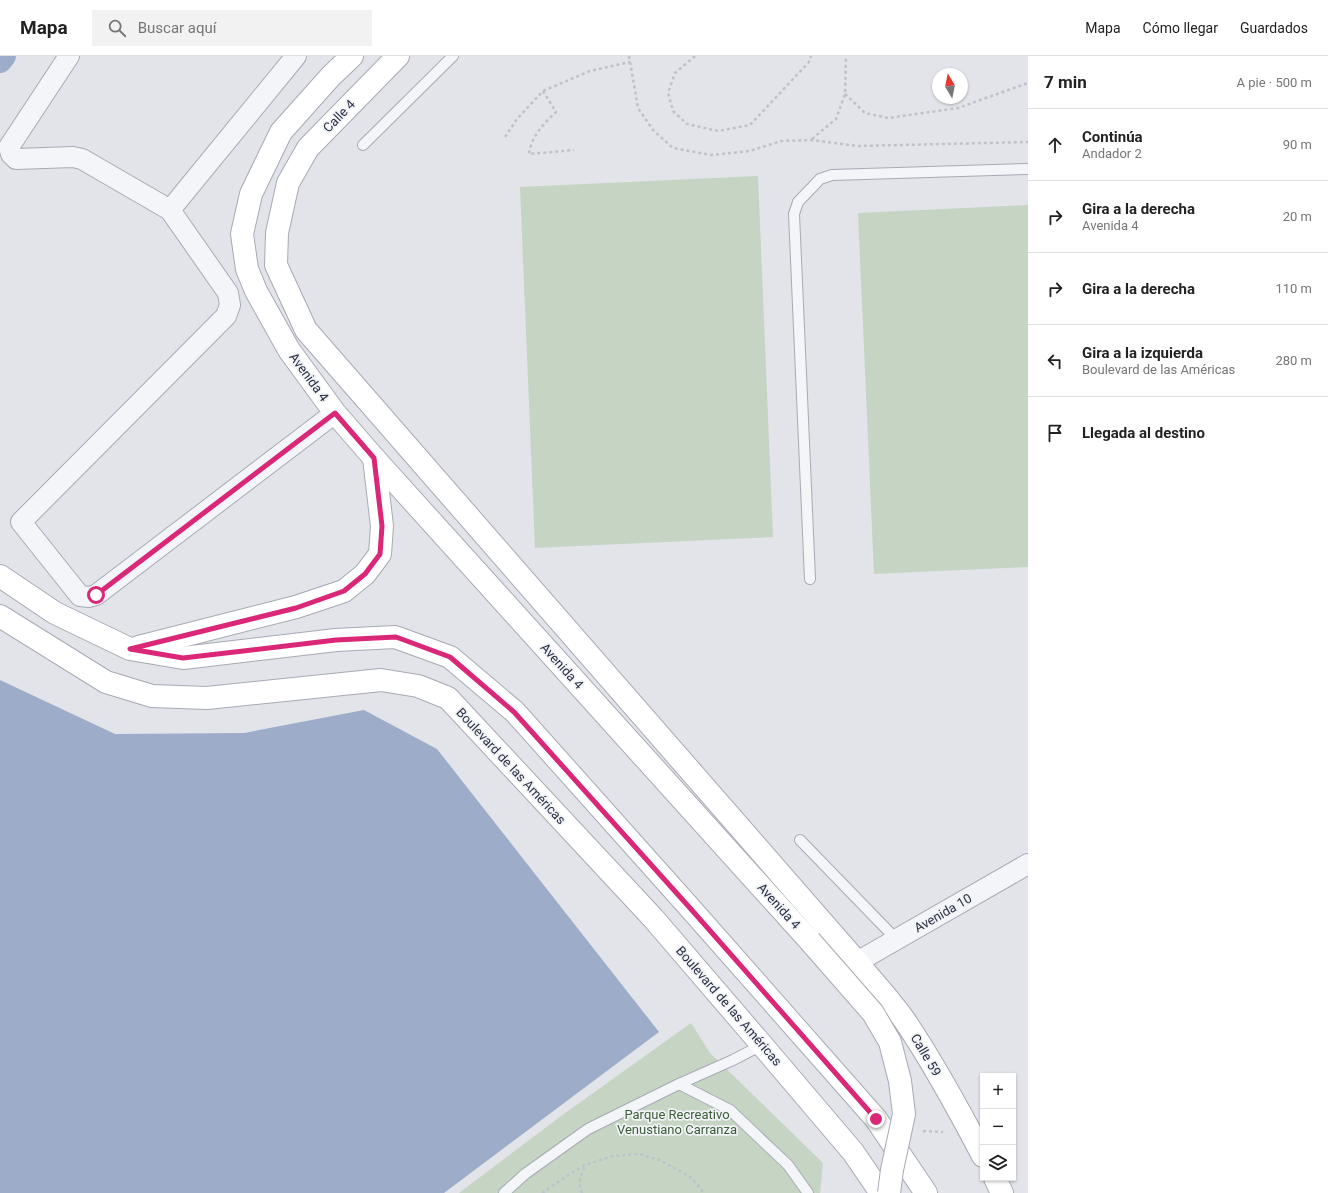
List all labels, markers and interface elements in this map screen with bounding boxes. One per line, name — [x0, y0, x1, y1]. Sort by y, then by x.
search box — [92, 10, 372, 46]
text: Mapa — [20, 16, 68, 39]
icon: search — [106, 17, 128, 39]
text: Buscar aquí — [138, 19, 217, 37]
text: Mapa — [1085, 20, 1121, 36]
text: Cómo llegar — [1143, 20, 1218, 36]
text: Guardados — [1240, 20, 1308, 36]
north arrow — [932, 68, 968, 104]
text: 7 min — [1044, 72, 1087, 92]
text: A pie · 500 m — [1237, 75, 1312, 90]
street label: Calle 4 — [320, 96, 359, 135]
text: Continúa — [1082, 128, 1143, 146]
icon: ahead — [1044, 134, 1066, 156]
text: 90 m — [1283, 137, 1312, 152]
text: Andador 2 — [1082, 146, 1142, 161]
text: Gira a la derecha — [1082, 200, 1195, 218]
icon: right — [1044, 206, 1066, 228]
text: 20 m — [1283, 209, 1312, 224]
text: Avenida 4 — [1082, 218, 1139, 233]
icon: right — [1044, 278, 1066, 300]
text: Gira a la derecha — [1082, 280, 1195, 298]
text: 110 m — [1275, 281, 1312, 296]
text: Gira a la izquierda — [1082, 344, 1203, 362]
street label: Avenida 4 — [286, 350, 332, 405]
icon: left — [1044, 350, 1066, 372]
text: 280 m — [1275, 353, 1312, 368]
text: Boulevard de las Américas — [1082, 362, 1235, 377]
icon: arrive — [1044, 422, 1066, 444]
text: Llegada al destino — [1082, 424, 1205, 442]
route start — [87, 586, 105, 604]
street label: Avenida 4 — [538, 640, 587, 693]
street label: Boulevard de las Américas — [453, 705, 569, 827]
street label: Avenida 4 — [755, 880, 804, 933]
street label: Avenida 10 — [912, 891, 974, 935]
street label: Boulevard de las Américas — [673, 943, 785, 1069]
street label: Calle 59 — [908, 1031, 944, 1079]
map controls — [980, 1073, 1016, 1181]
button: + — [980, 1073, 1016, 1109]
park label: Parque Recreativo Venustiano Carranza — [617, 1107, 737, 1137]
button: − — [980, 1109, 1016, 1145]
route end — [867, 1110, 885, 1128]
button: layers — [980, 1145, 1016, 1181]

